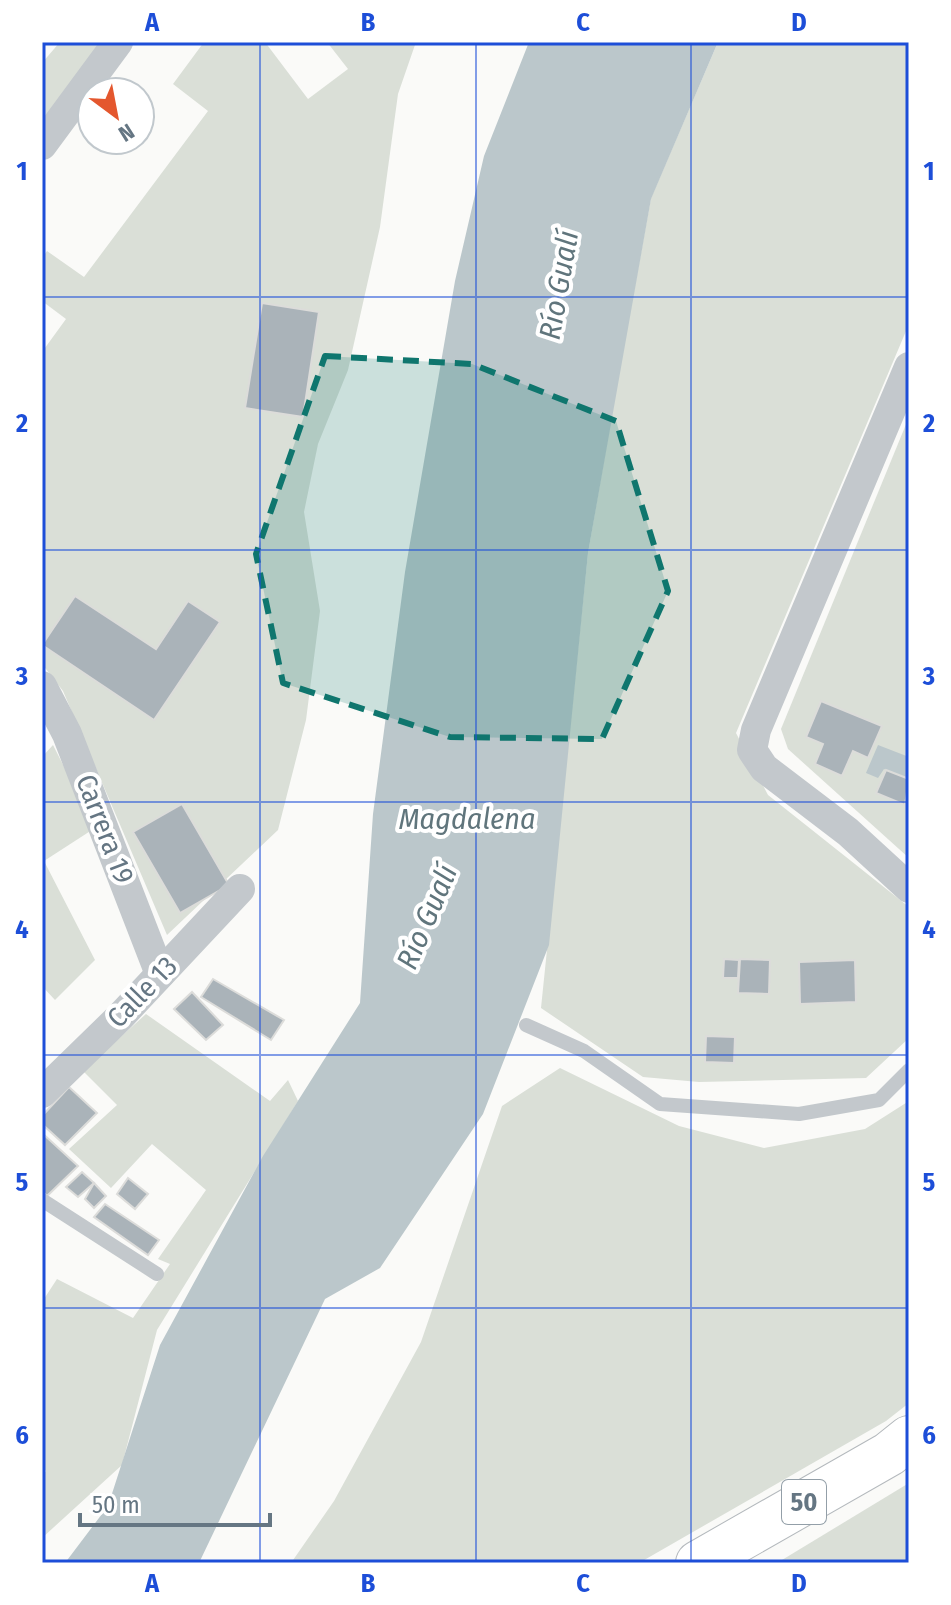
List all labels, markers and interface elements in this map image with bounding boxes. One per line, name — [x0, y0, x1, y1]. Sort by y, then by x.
text: A — [144, 7, 160, 38]
text: B — [361, 7, 376, 38]
text: C — [576, 7, 590, 38]
text: D — [791, 7, 807, 38]
north arrow — [76, 76, 156, 156]
text: N — [114, 118, 139, 147]
text: 1 — [17, 156, 28, 187]
text: 1 — [924, 156, 935, 187]
water label: Río Gualí — [532, 226, 587, 342]
text: 2 — [15, 408, 28, 439]
text: 2 — [922, 408, 935, 439]
text: 3 — [15, 661, 28, 692]
text: 3 — [922, 661, 935, 692]
street label: Carrera 19 — [69, 770, 141, 888]
water label: Magdalena — [398, 801, 536, 837]
water label: Río Gualí — [389, 858, 466, 975]
text: 4 — [15, 914, 29, 945]
text: 4 — [922, 914, 936, 945]
street label: Calle 13 — [100, 950, 184, 1034]
text: 5 — [16, 1167, 29, 1198]
text: 5 — [923, 1167, 936, 1198]
text: 6 — [15, 1420, 29, 1451]
text: 6 — [922, 1420, 936, 1451]
scale bar — [80, 1477, 270, 1527]
road number: 50 — [782, 1480, 826, 1524]
text: 50 m — [92, 1491, 140, 1519]
text: A — [144, 1568, 160, 1599]
text: B — [361, 1568, 376, 1599]
text: C — [576, 1568, 590, 1599]
text: D — [791, 1568, 807, 1599]

